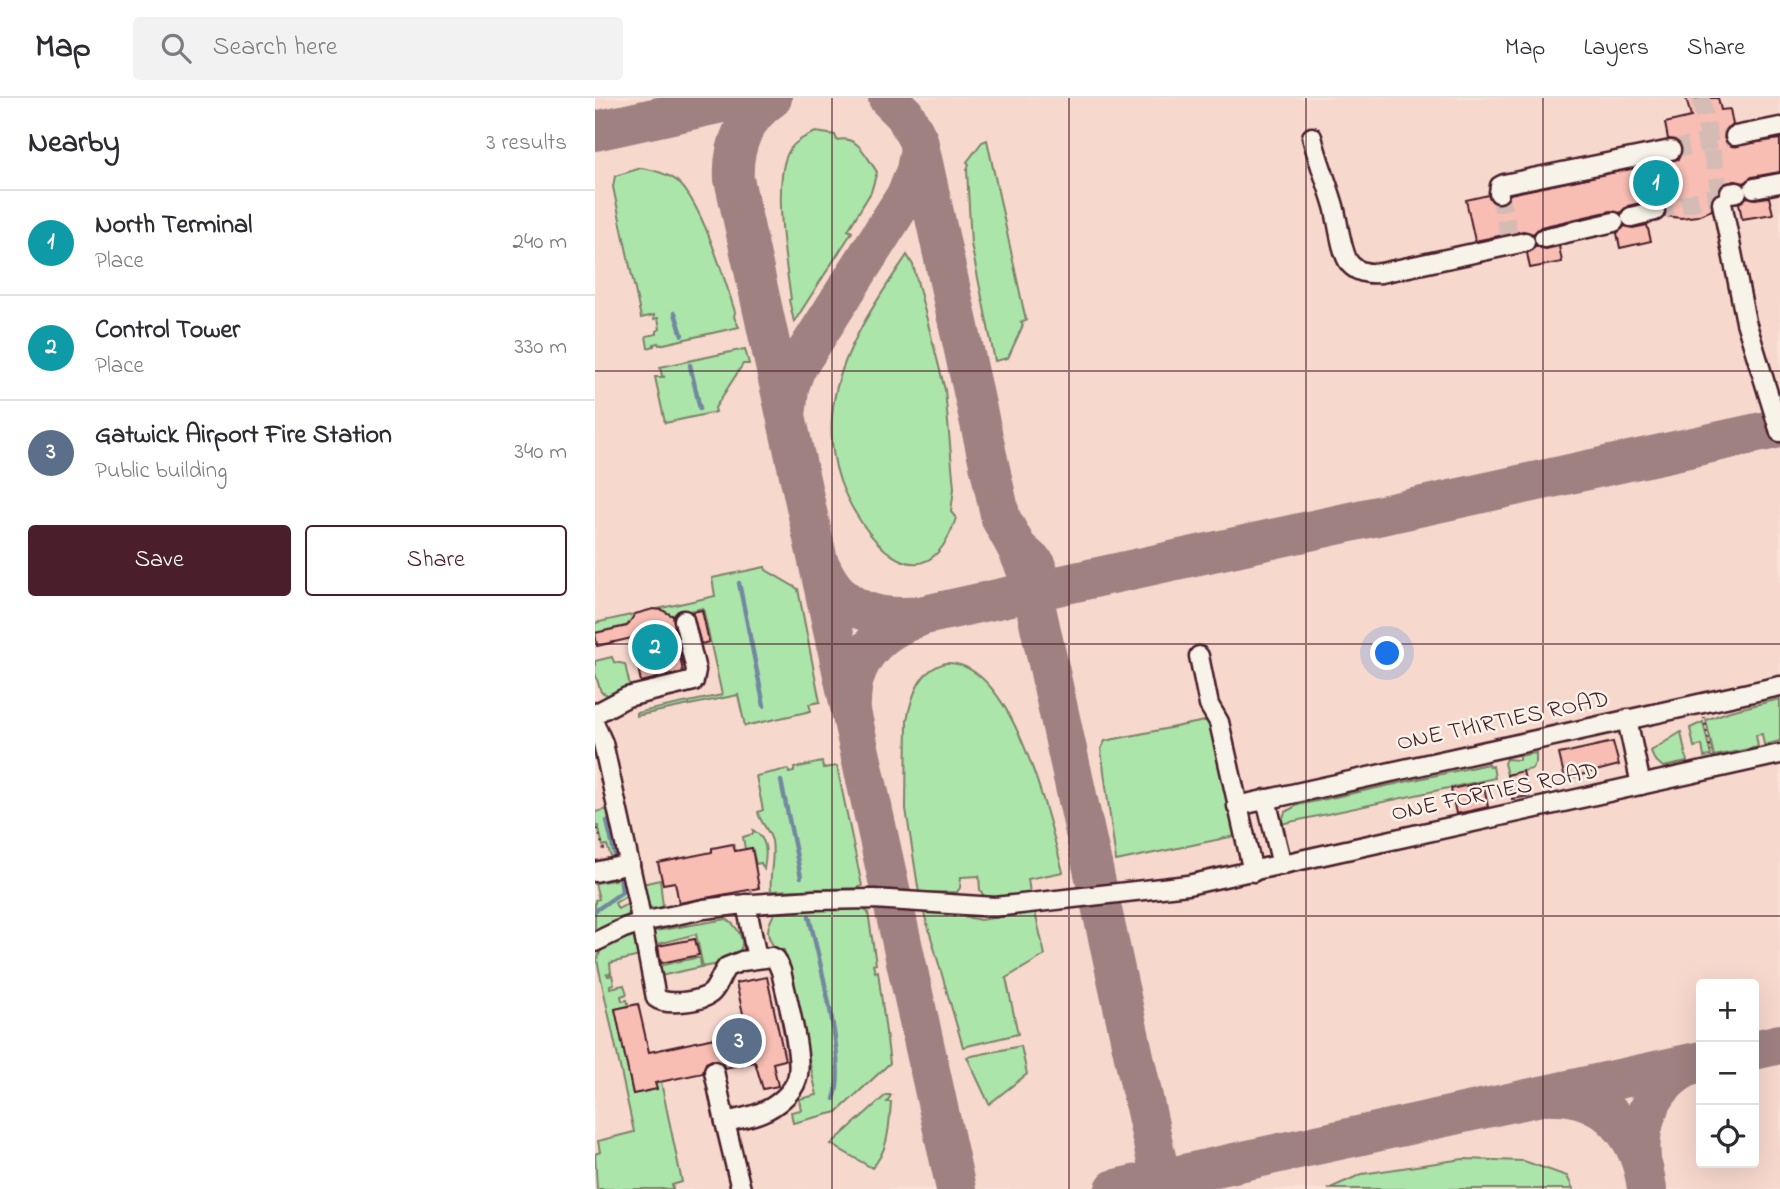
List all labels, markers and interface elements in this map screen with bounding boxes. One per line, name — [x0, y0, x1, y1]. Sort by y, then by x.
search box — [133, 17, 623, 80]
text: Map — [35, 24, 91, 72]
icon: search — [157, 29, 195, 67]
text: Search here — [213, 29, 337, 67]
text: Map — [1505, 31, 1545, 66]
text: Layers — [1583, 31, 1649, 66]
text: Share — [1687, 31, 1745, 66]
text: Nearby — [28, 122, 120, 166]
text: 3 results — [486, 127, 567, 160]
pin: 1 — [1633, 157, 1679, 209]
text: North Terminal — [95, 207, 252, 245]
text: 1 — [47, 226, 55, 259]
text: 240 m — [513, 226, 567, 259]
text: Place — [95, 245, 144, 278]
text: Control Tower — [95, 312, 240, 350]
text: 2 — [45, 331, 57, 364]
text: 330 m — [514, 331, 567, 364]
text: Place — [95, 350, 144, 383]
text: Gatwick Airport Fire Station — [95, 417, 392, 455]
text: 3 — [46, 436, 56, 469]
text: 340 m — [514, 436, 567, 469]
text: Public building — [95, 455, 227, 488]
button: Save — [28, 525, 291, 596]
button: Share — [305, 525, 567, 596]
pin: 2 — [632, 621, 678, 673]
your location — [1370, 636, 1404, 670]
street label: ONE THIRTIES ROAD — [1394, 682, 1612, 762]
street label: ONE FORTIES ROAD — [1388, 754, 1602, 832]
map controls — [1696, 979, 1759, 1168]
button: + — [1696, 979, 1759, 1042]
pin: 3 — [716, 1015, 762, 1067]
button: − — [1696, 1042, 1759, 1105]
button: locate — [1696, 1105, 1759, 1168]

